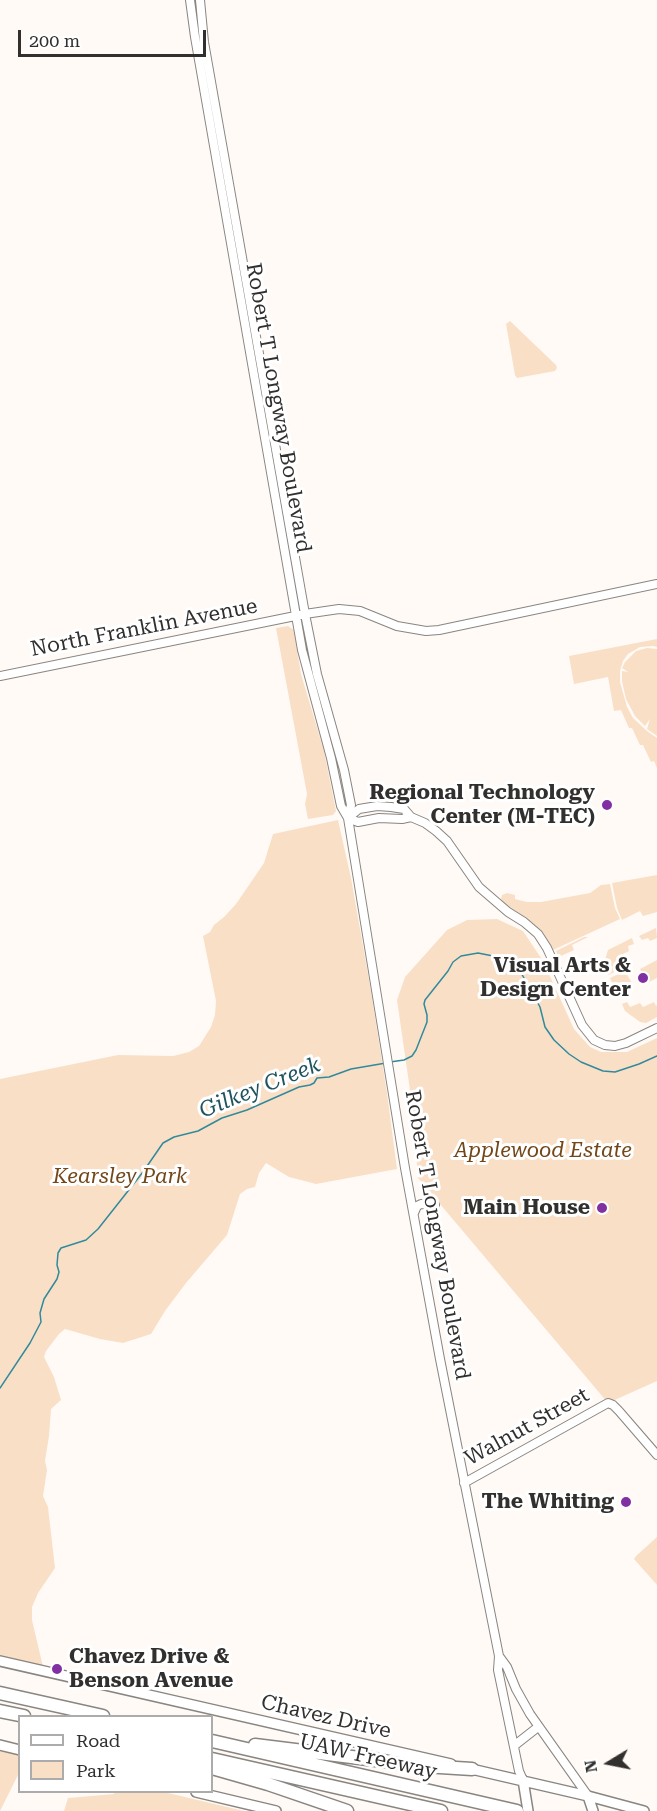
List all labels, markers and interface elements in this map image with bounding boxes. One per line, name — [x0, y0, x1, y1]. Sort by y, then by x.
scale bar — [21, 18, 208, 56]
text: 200 m — [29, 30, 80, 51]
street label: Robert T Longway Boulevard — [240, 261, 316, 555]
street label: North Franklin Avenue — [28, 594, 260, 662]
place label: Regional Technology Center (M-TEC) — [369, 780, 595, 830]
marker: Regional Technology Center (M-TEC) — [600, 798, 614, 812]
place label: Visual Arts & Design Center — [480, 953, 631, 1003]
marker: Visual Arts & Design Center — [636, 971, 650, 985]
water label: Gilkey Creek — [196, 1052, 324, 1124]
street label: Robert T Longway Boulevard — [399, 1088, 475, 1382]
park label: Applewood Estate — [454, 1138, 632, 1164]
park label: Kearsley Park — [53, 1164, 187, 1190]
place label: Main House — [463, 1195, 590, 1221]
marker: Main House — [595, 1201, 609, 1215]
street label: Walnut Street — [460, 1382, 594, 1472]
place label: The Whiting — [482, 1489, 614, 1515]
marker: The Whiting — [619, 1495, 633, 1509]
place label: Chavez Drive & Benson Avenue — [69, 1644, 233, 1694]
marker: Chavez Drive & Benson Avenue — [50, 1662, 64, 1676]
street label: Chavez Drive — [259, 1690, 393, 1744]
legend — [18, 1715, 213, 1793]
street label: UAW Freeway — [297, 1729, 439, 1785]
text: Road — [76, 1730, 120, 1751]
north arrow — [579, 1733, 639, 1793]
text: N — [580, 1759, 601, 1774]
text: Park — [76, 1760, 116, 1781]

